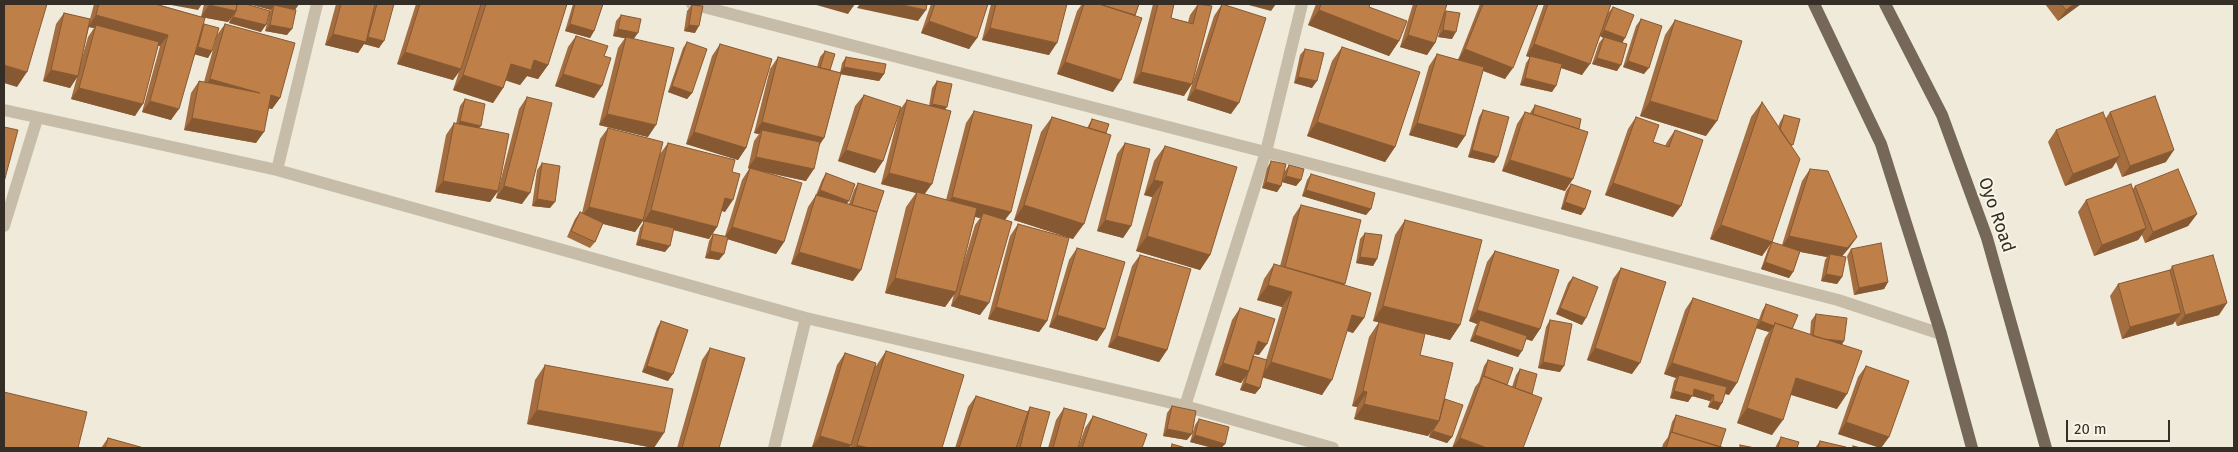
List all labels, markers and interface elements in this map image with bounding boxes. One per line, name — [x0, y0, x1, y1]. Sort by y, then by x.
street label: Oyo Road — [1973, 175, 2019, 255]
scale bar — [2068, 410, 2172, 442]
text: 20 m — [2074, 420, 2107, 438]

